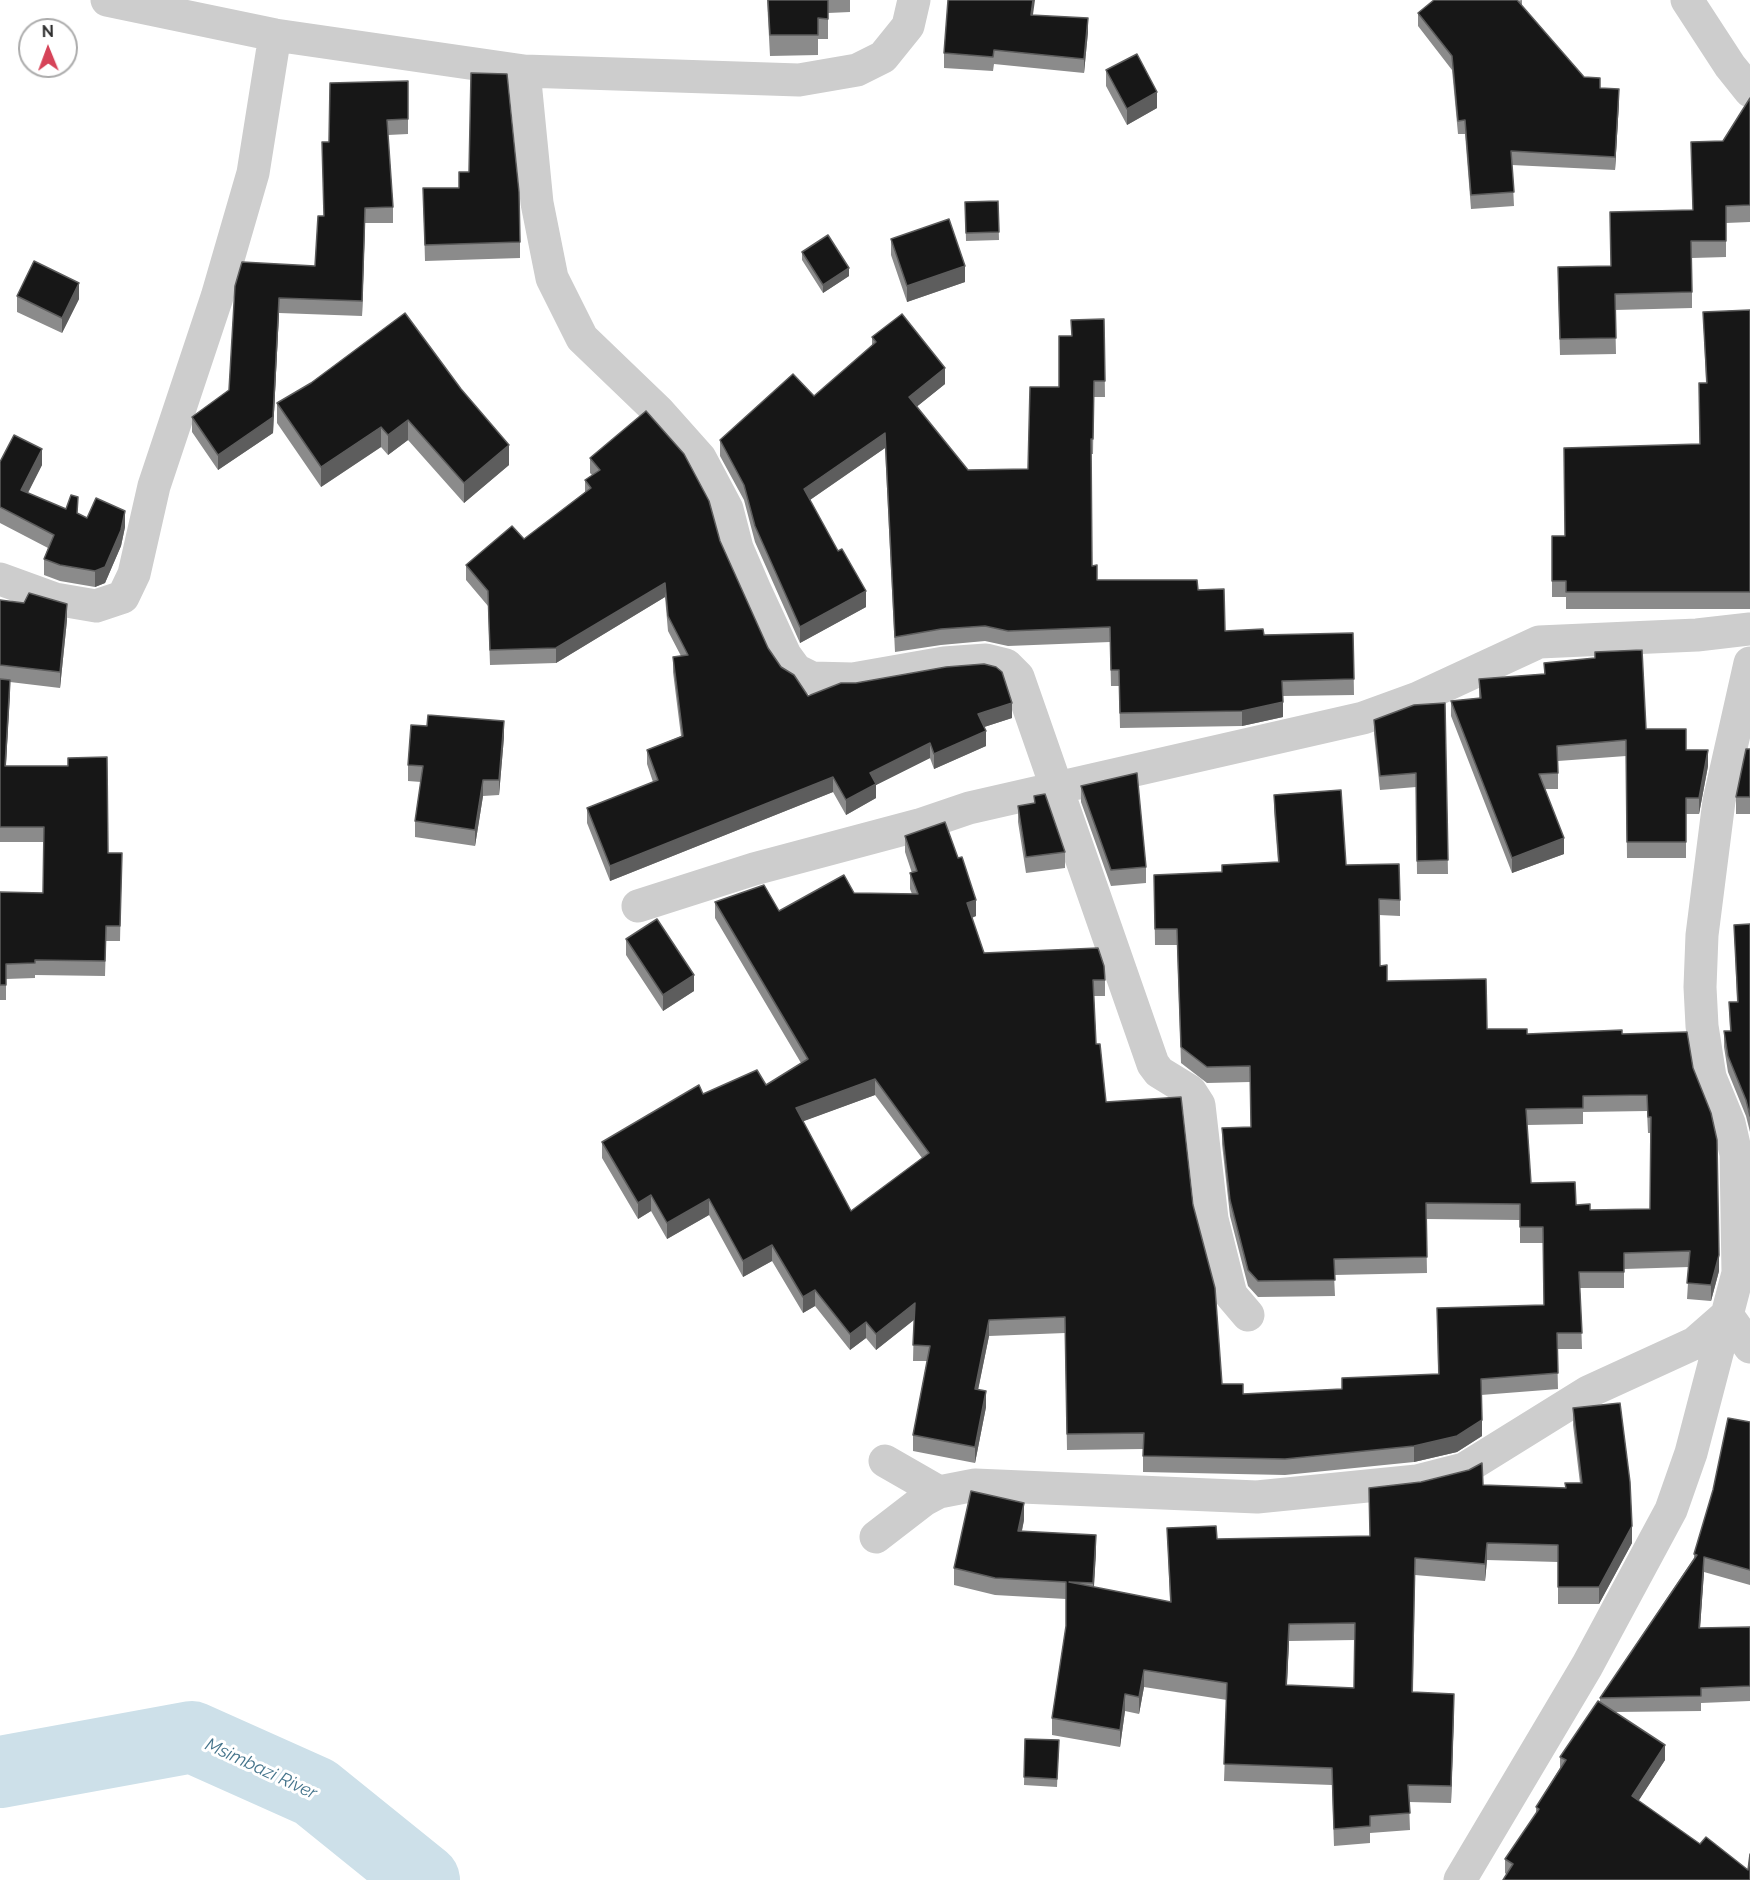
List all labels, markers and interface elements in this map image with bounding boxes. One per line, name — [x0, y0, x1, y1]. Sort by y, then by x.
north arrow — [18, 18, 78, 78]
text: N — [41, 22, 54, 41]
water label: Msimbazi River — [202, 1734, 320, 1804]

